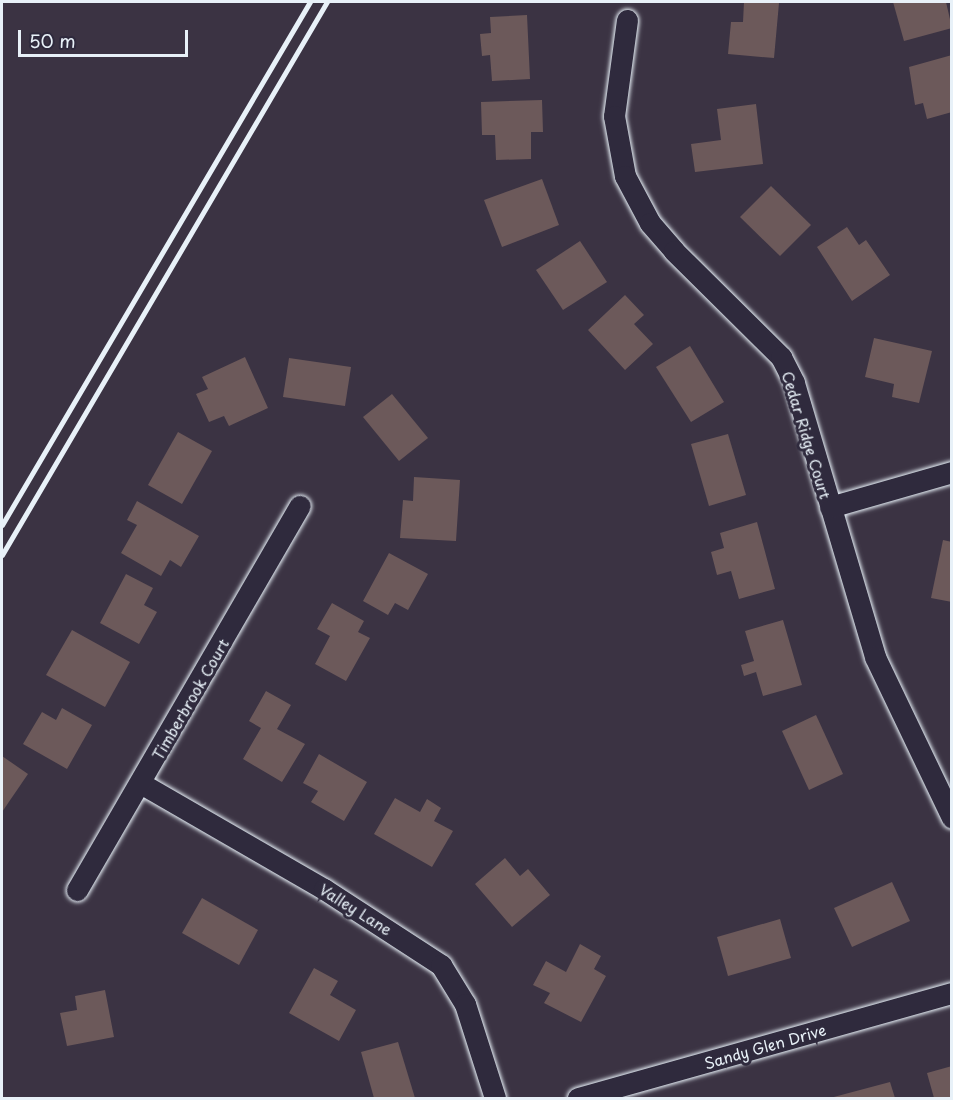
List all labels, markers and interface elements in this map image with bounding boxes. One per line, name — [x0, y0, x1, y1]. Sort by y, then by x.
scale bar — [21, 18, 190, 56]
text: 50 m — [29, 27, 76, 54]
street label: Cedar Ridge Court — [779, 368, 835, 502]
street label: Timberbrook Court — [148, 635, 232, 763]
street label: Valley Lane — [316, 879, 396, 939]
street label: Sandy Glen Drive — [701, 1020, 829, 1072]

